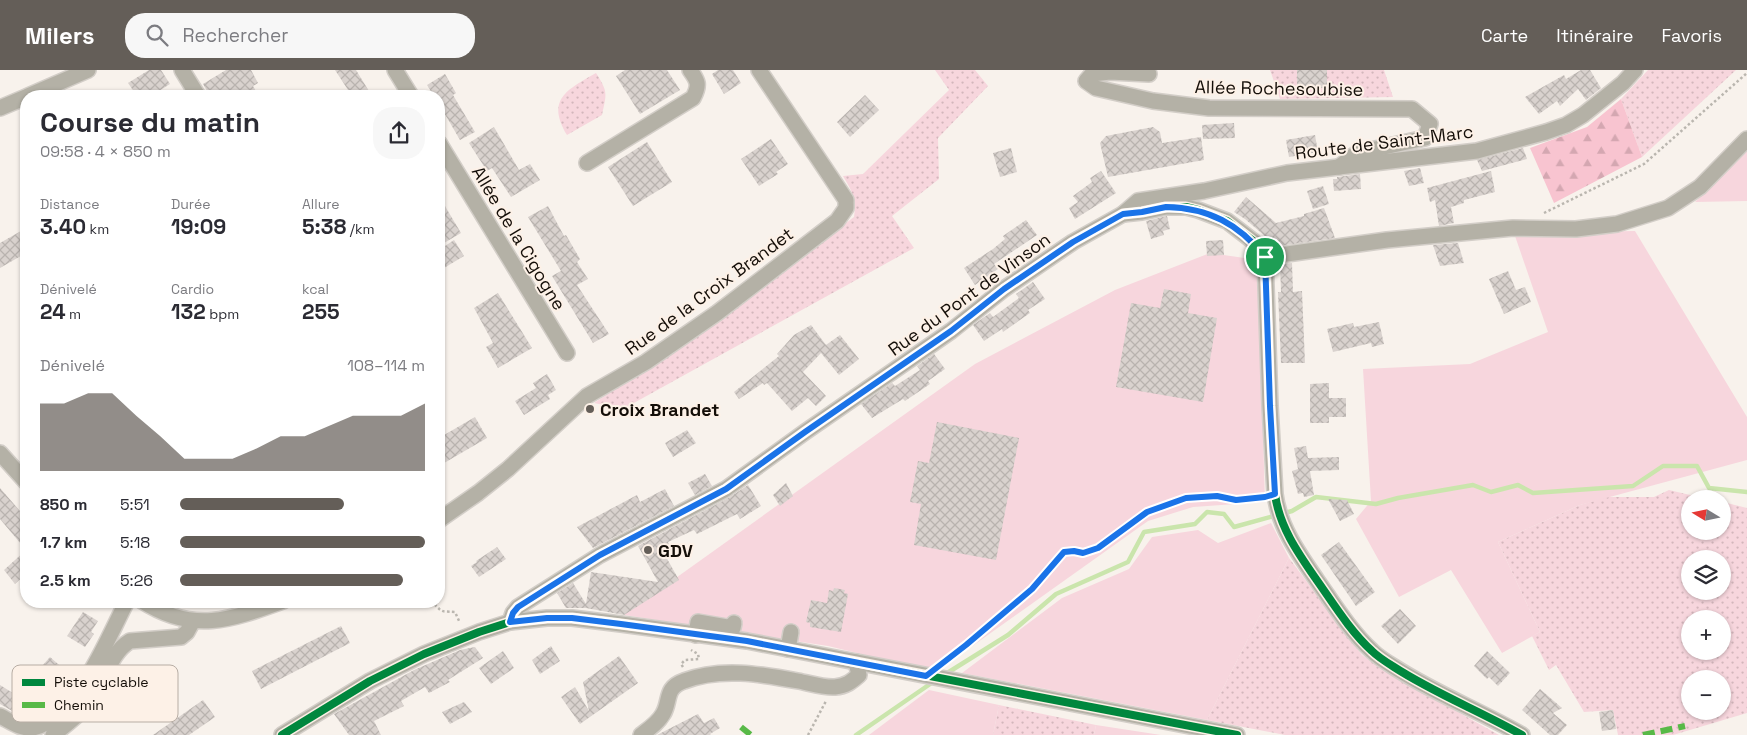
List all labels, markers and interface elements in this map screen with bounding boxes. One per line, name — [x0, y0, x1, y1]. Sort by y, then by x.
search box — [125, 13, 475, 58]
text: Milers — [25, 20, 95, 51]
icon: search — [143, 21, 171, 49]
text: Rechercher — [183, 23, 288, 48]
text: Carte — [1481, 24, 1528, 47]
text: Itinéraire — [1556, 24, 1633, 47]
text: Favoris — [1661, 24, 1722, 47]
street label: Allée Rochesoubise — [1194, 75, 1364, 101]
text: Course du matin — [40, 104, 260, 140]
button: share — [373, 107, 425, 159]
street label: Route de Saint-Marc — [1294, 120, 1474, 164]
text: 09:58 · 4 × 850 m — [40, 141, 171, 162]
street label: Allée de la Cigogne — [467, 162, 571, 314]
text: Distance — [40, 195, 100, 213]
text: Durée — [171, 195, 210, 213]
text: Allure — [302, 195, 340, 213]
text: 3.40 — [40, 213, 86, 240]
text: 19:09 — [171, 213, 226, 240]
text: 5:38 — [302, 213, 346, 240]
text: km — [86, 220, 109, 238]
text: /km — [346, 220, 375, 238]
street label: Rue de la Croix Brandet — [620, 222, 798, 360]
street label: Rue du Pont de Vinson — [883, 227, 1055, 361]
pin — [1244, 236, 1286, 278]
icon: arrive — [1251, 243, 1279, 271]
text: Dénivelé — [40, 280, 97, 298]
text: Cardio — [171, 280, 214, 298]
text: kcal — [302, 280, 329, 298]
text: 24 — [40, 298, 66, 325]
text: 132 — [171, 298, 206, 325]
text: 255 — [302, 298, 340, 325]
text: m — [66, 305, 81, 323]
text: bpm — [206, 305, 239, 323]
text: Dénivelé — [40, 355, 105, 376]
text: 108–114 m — [347, 355, 425, 376]
place label: Croix Brandet — [600, 398, 720, 421]
marker: Croix Brandet — [584, 403, 596, 415]
north arrow — [1681, 490, 1731, 540]
map controls — [1681, 490, 1731, 720]
text: 850 m — [40, 494, 87, 515]
text: 5:51 — [120, 494, 150, 515]
text: 1.7 km — [40, 532, 87, 553]
text: 5:18 — [120, 532, 150, 553]
place label: GDV — [658, 539, 693, 562]
marker: GDV — [642, 544, 654, 556]
button: layers — [1681, 550, 1731, 600]
text: 2.5 km — [40, 570, 91, 591]
text: 5:26 — [120, 570, 153, 591]
button: + — [1681, 610, 1731, 660]
legend — [12, 665, 178, 722]
button: − — [1681, 670, 1731, 720]
text: Piste cyclable — [54, 673, 149, 691]
text: Chemin — [54, 696, 104, 714]

